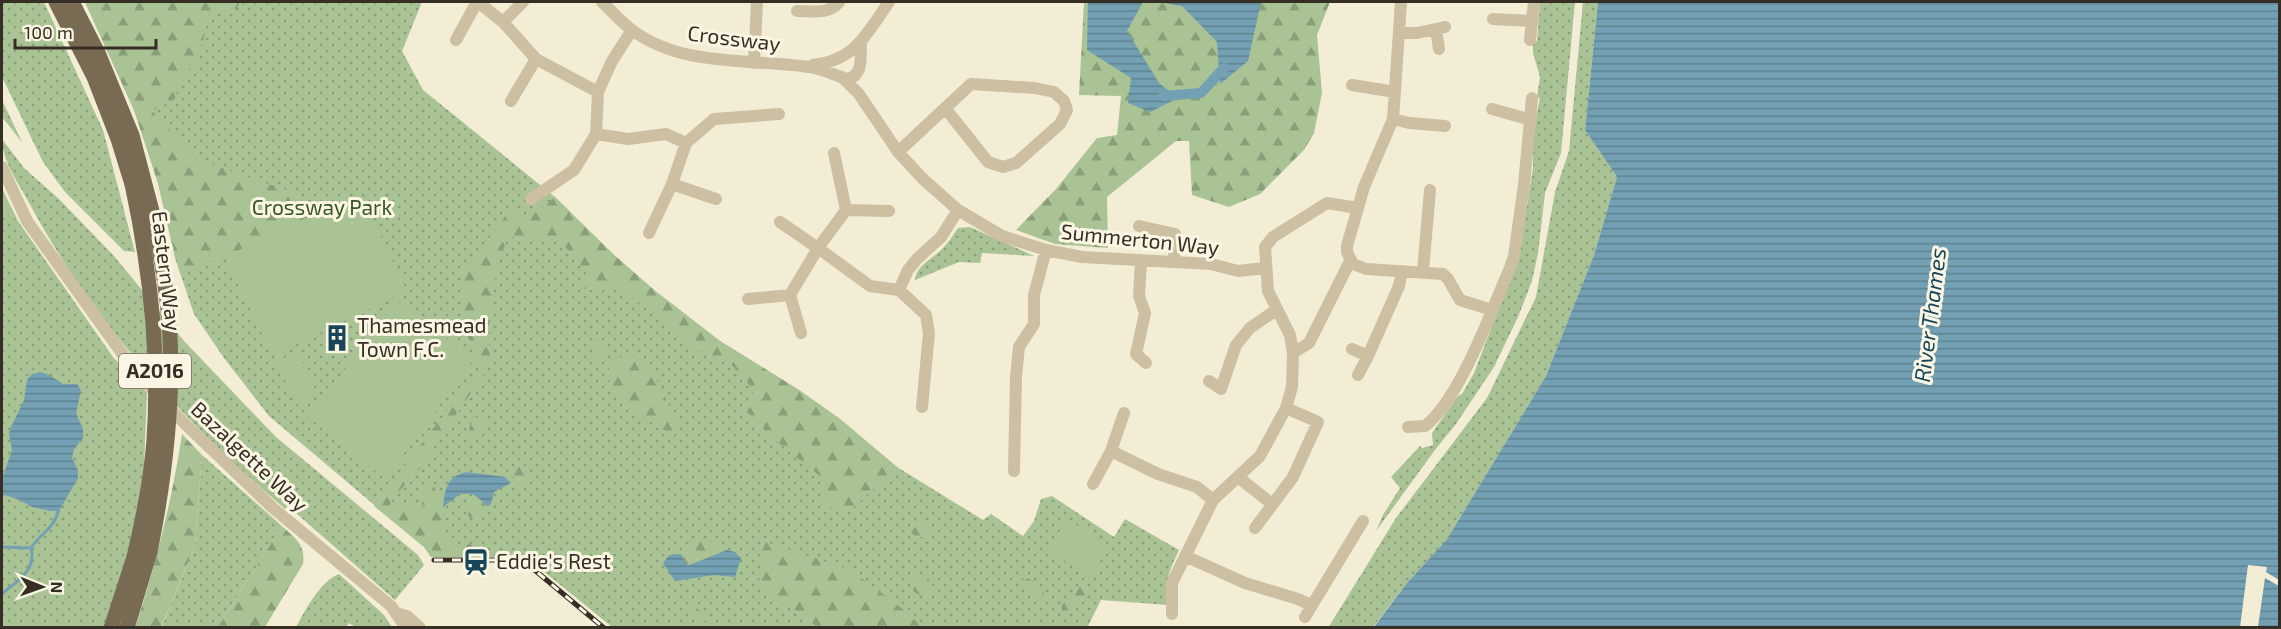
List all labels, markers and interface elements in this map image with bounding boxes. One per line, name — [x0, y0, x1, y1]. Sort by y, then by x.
scale bar — [15, 12, 156, 50]
street label: Crossway — [686, 19, 782, 56]
text: 100 m — [24, 21, 73, 43]
park label: Crossway Park — [252, 194, 393, 219]
street label: Eastern Way — [148, 209, 187, 332]
street label: Summerton Way — [1060, 218, 1221, 259]
water label: River Thames — [1908, 246, 1950, 384]
place label: Thamesmead Town F.C. — [357, 312, 487, 361]
building icon: Thamesmead Town F.C. — [322, 323, 352, 353]
road number: A2016 — [119, 354, 191, 388]
street label: Bazalgette Way — [187, 396, 313, 516]
station icon: Eddie's Rest — [461, 547, 491, 577]
place label: Eddie's Rest — [496, 548, 611, 573]
north arrow — [12, 557, 72, 617]
text: N — [48, 581, 67, 593]

